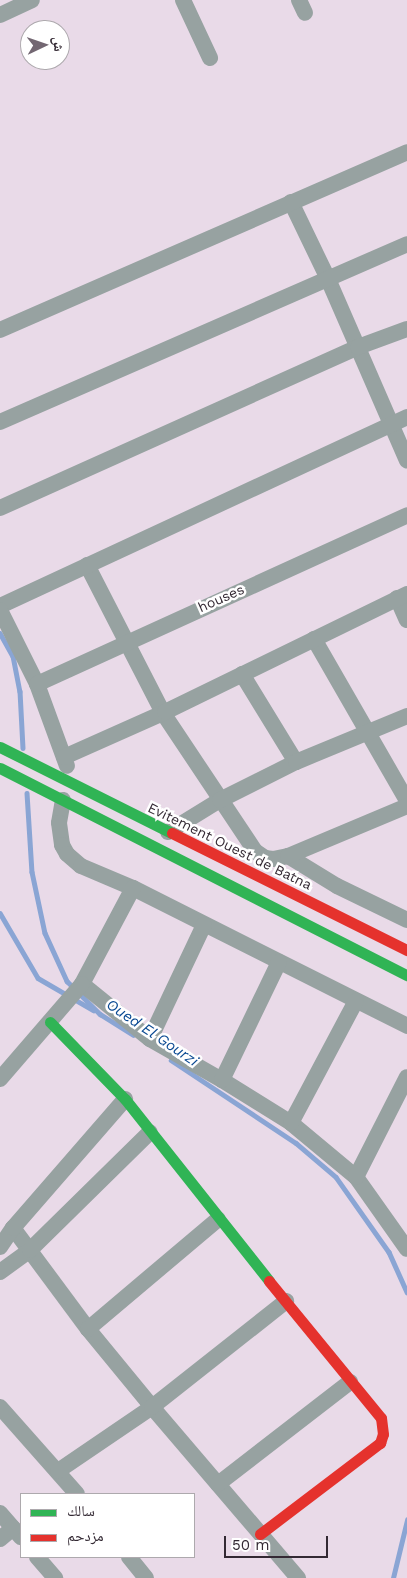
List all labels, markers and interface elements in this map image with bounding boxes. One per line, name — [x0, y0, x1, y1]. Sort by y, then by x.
north arrow — [20, 20, 70, 70]
text: ش — [51, 36, 67, 52]
street label: houses — [195, 580, 247, 616]
street label: Evitement Ouest de Batna — [145, 799, 315, 893]
water label: Oued El Gourzi — [102, 995, 202, 1071]
legend — [20, 1493, 195, 1558]
text: سالك — [67, 1502, 95, 1520]
scale bar — [227, 1526, 331, 1558]
text: مزدحم — [67, 1527, 104, 1545]
text: 50 m — [232, 1536, 269, 1554]

